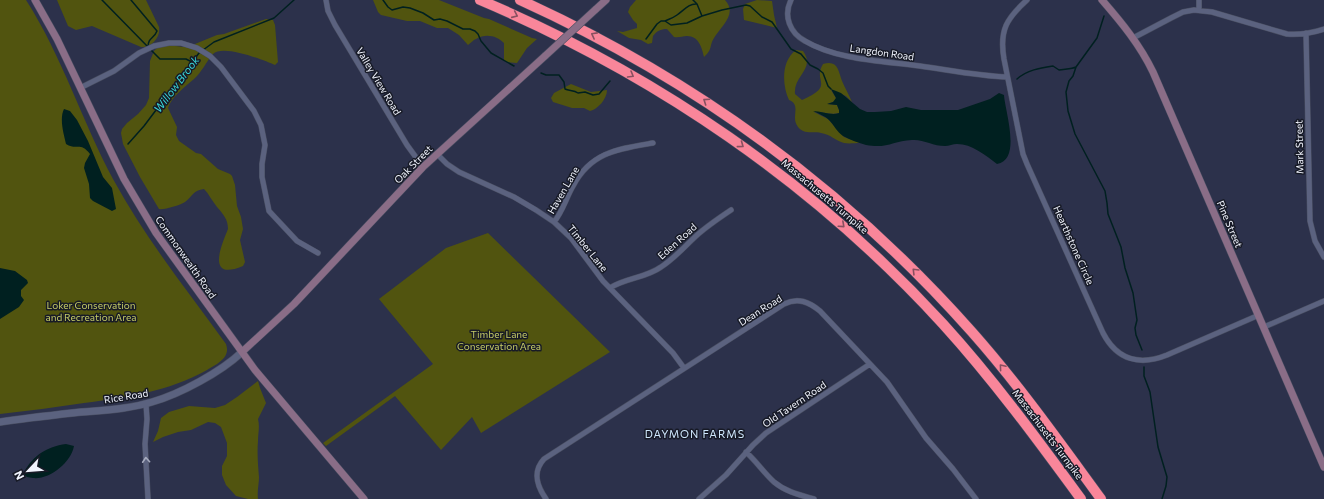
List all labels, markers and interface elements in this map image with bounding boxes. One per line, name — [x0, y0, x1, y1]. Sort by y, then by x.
one-way arrow — [512, 11, 519, 19]
one-way arrow — [590, 33, 598, 40]
street label: Langdon Road — [849, 42, 915, 62]
street label: Valley View Road — [354, 45, 404, 117]
water label: Willow Brook — [151, 52, 202, 115]
one-way arrow — [627, 70, 634, 77]
one-way arrow — [703, 99, 710, 106]
street label: Mark Street — [1293, 120, 1305, 174]
one-way arrow — [736, 140, 743, 147]
street label: Oak Street — [391, 142, 435, 186]
street label: Massachusetts Turnpike — [779, 156, 871, 236]
street label: Haven Lane — [545, 164, 581, 216]
street label: Pine Street — [1215, 199, 1245, 249]
street label: Hearthstone Circle — [1051, 204, 1097, 286]
street label: Commonwealth Road — [153, 213, 219, 301]
street label: Eden Road — [655, 220, 699, 262]
one-way arrow — [838, 221, 845, 228]
street label: Timber Lane — [565, 222, 611, 274]
one-way arrow — [912, 268, 920, 276]
street label: Dean Road — [736, 292, 784, 328]
park label: Loker Conservation and Recreation Area — [45, 299, 137, 323]
park label: Timber Lane Conservation Area — [457, 328, 541, 352]
one-way arrow — [1000, 365, 1007, 372]
street label: Old Tavern Road — [760, 378, 828, 430]
street label: Rice Road — [103, 387, 149, 405]
street label: Massachusetts Turnpike — [1010, 387, 1086, 481]
district label: DAYMON FARMS — [645, 427, 745, 440]
north arrow — [8, 451, 48, 491]
one-way arrow — [142, 457, 151, 463]
text: N — [11, 469, 26, 482]

